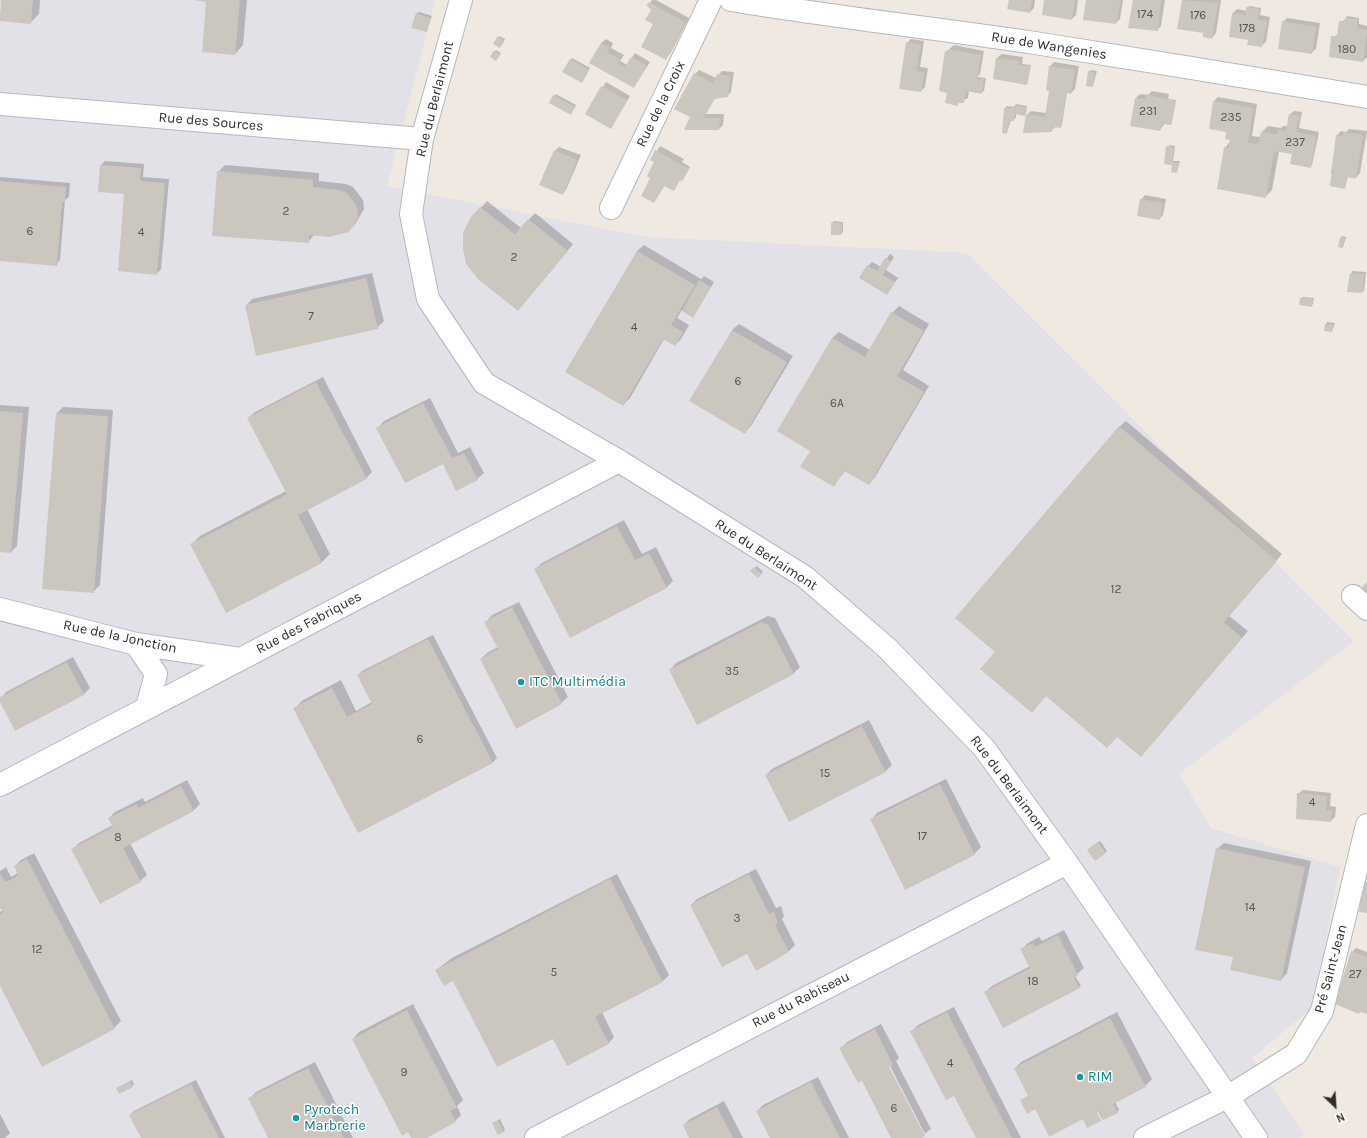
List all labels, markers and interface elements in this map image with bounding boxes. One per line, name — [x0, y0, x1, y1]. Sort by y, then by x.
house number: 174 — [1137, 8, 1153, 22]
house number: 176 — [1190, 9, 1206, 23]
house number: 178 — [1239, 22, 1255, 36]
street label: Rue de Wangenies — [990, 29, 1108, 63]
street label: Rue du Berlaimont — [412, 39, 458, 159]
house number: 180 — [1338, 43, 1356, 57]
street label: Rue de la Croix — [633, 58, 689, 150]
house number: 231 — [1139, 105, 1157, 119]
street label: Rue des Sources — [158, 109, 264, 135]
house number: 235 — [1221, 111, 1241, 125]
house number: 237 — [1285, 136, 1305, 150]
house number: 2 — [283, 205, 289, 219]
house number: 6 — [27, 225, 33, 239]
house number: 4 — [138, 226, 144, 240]
house number: 2 — [511, 251, 517, 265]
house number: 7 — [308, 310, 314, 324]
house number: 4 — [631, 321, 637, 335]
house number: 6 — [735, 375, 741, 389]
house number: 6A — [830, 397, 844, 411]
street label: Rue du Berlaimont — [712, 516, 820, 594]
house number: 12 — [1111, 583, 1121, 597]
street label: Rue des Fabriques — [253, 588, 365, 658]
street label: Rue de la Jonction — [62, 617, 178, 657]
house number: 35 — [725, 665, 739, 679]
place label: ITC Multimédia — [529, 674, 626, 690]
marker: ITC Multimédia — [516, 677, 526, 687]
street label: Rue du Berlaimont — [967, 732, 1051, 838]
house number: 6 — [417, 733, 423, 747]
house number: 15 — [820, 767, 830, 781]
house number: 4 — [1309, 796, 1315, 810]
house number: 17 — [917, 830, 927, 844]
house number: 8 — [114, 831, 122, 845]
house number: 14 — [1245, 901, 1255, 915]
house number: 3 — [733, 912, 741, 926]
street label: Pré Saint-Jean — [1311, 923, 1351, 1015]
house number: 12 — [32, 943, 42, 957]
house number: 5 — [551, 966, 557, 980]
street label: Rue du Rabiseau — [749, 968, 853, 1032]
house number: 27 — [1349, 968, 1361, 982]
house number: 18 — [1027, 975, 1039, 989]
house number: 4 — [947, 1057, 953, 1071]
house number: 9 — [401, 1066, 407, 1080]
place label: RIM — [1088, 1069, 1112, 1085]
marker: RIM — [1075, 1072, 1085, 1082]
north arrow — [1315, 1086, 1355, 1126]
place label: Pyrotech Marbrerie — [304, 1102, 366, 1134]
house number: 6 — [891, 1102, 897, 1116]
text: N — [1334, 1110, 1347, 1125]
marker: Pyrotech Marbrerie — [291, 1113, 301, 1123]

